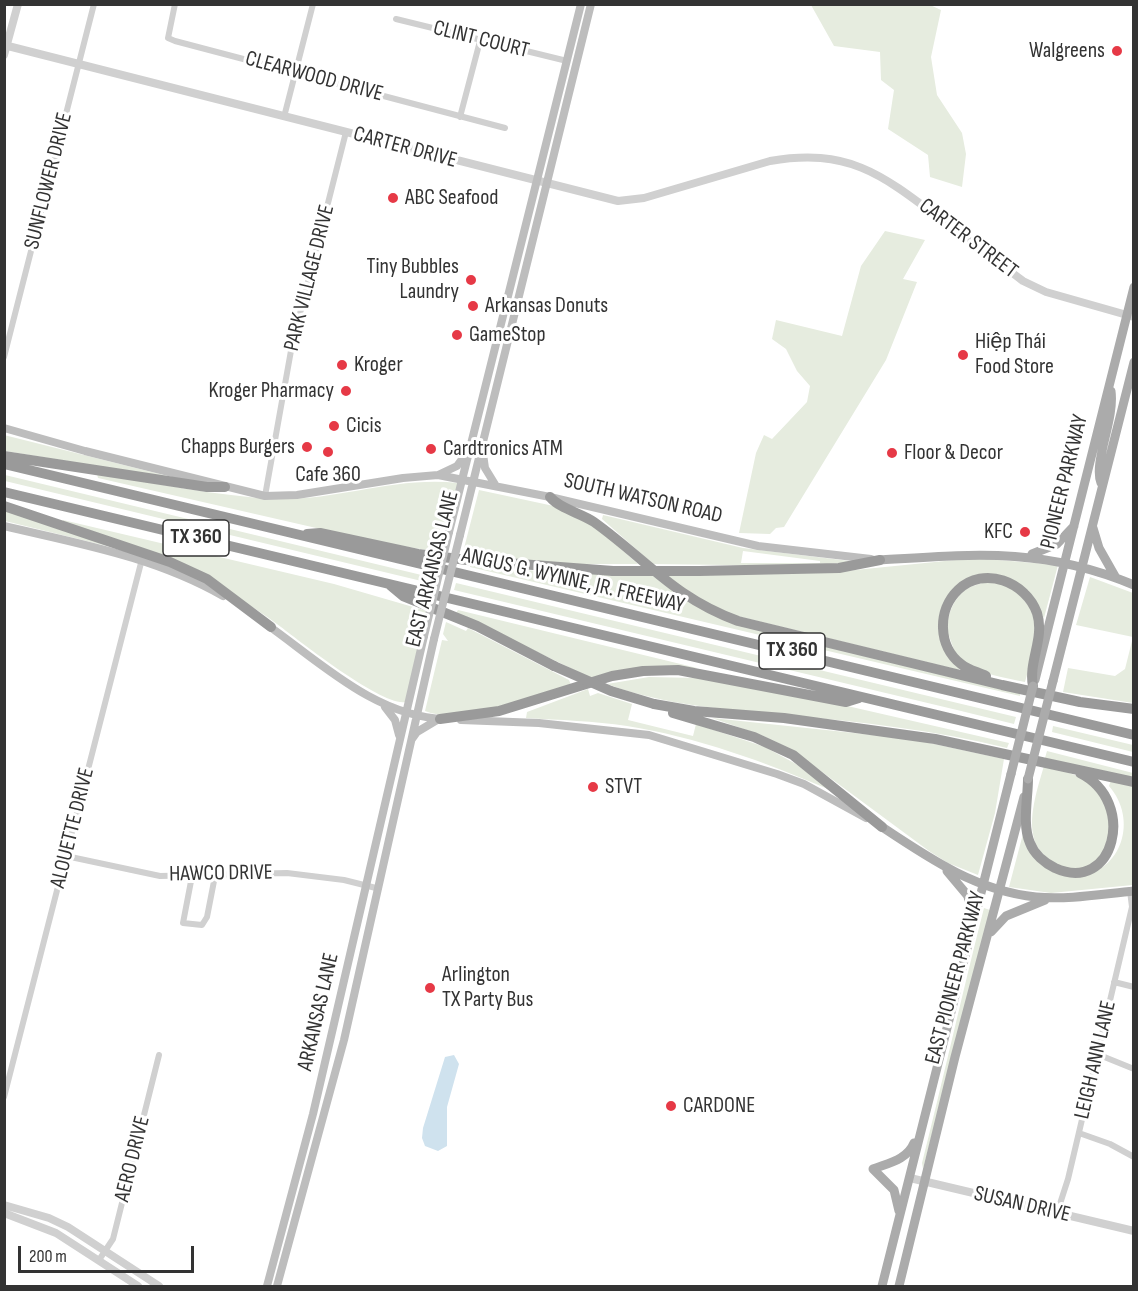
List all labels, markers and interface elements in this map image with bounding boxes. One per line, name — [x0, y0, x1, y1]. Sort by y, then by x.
street label: CLINT COURT — [430, 15, 532, 65]
place label: Walgreens — [1029, 38, 1105, 64]
marker: Walgreens — [1110, 44, 1124, 58]
street label: CLEARWOOD DRIVE — [242, 46, 386, 108]
street label: SUNFLOWER DRIVE — [19, 110, 79, 252]
street label: CARTER DRIVE — [350, 122, 460, 174]
place label: ABC Seafood — [405, 185, 498, 211]
marker: ABC Seafood — [386, 191, 400, 205]
street label: CARTER STREET — [913, 193, 1023, 285]
street label: PARK VILLAGE DRIVE — [279, 202, 341, 354]
place label: Tiny Bubbles Laundry — [367, 254, 459, 306]
marker: Tiny Bubbles Laundry — [464, 273, 478, 287]
place label: Arkansas Donuts — [485, 293, 608, 319]
marker: Arkansas Donuts — [466, 299, 480, 313]
place label: GameStop — [469, 322, 545, 348]
marker: GameStop — [450, 328, 464, 342]
place label: Hiệp Thái Food Store — [975, 329, 1054, 380]
marker: Hiệp Thái Food Store — [956, 348, 970, 362]
place label: Kroger — [354, 352, 403, 378]
marker: Kroger — [335, 358, 349, 372]
place label: Kroger Pharmacy — [209, 378, 334, 404]
marker: Kroger Pharmacy — [339, 384, 353, 398]
street label: PIONEER PARKWAY — [1036, 412, 1094, 552]
place label: Cicis — [346, 413, 382, 439]
marker: Cicis — [327, 419, 341, 433]
place label: Chapps Burgers — [181, 434, 295, 460]
place label: Cardtronics ATM — [443, 436, 563, 462]
marker: Chapps Burgers — [300, 440, 314, 454]
place label: Floor & Decor — [904, 440, 1003, 466]
marker: Cardtronics ATM — [424, 442, 438, 456]
marker: Cafe 360 — [321, 445, 335, 459]
marker: Floor & Decor — [885, 446, 899, 460]
place label: Cafe 360 — [295, 462, 361, 488]
street label: SOUTH WATSON ROAD — [561, 468, 725, 530]
street label: EAST ARKANSAS LANE — [401, 488, 465, 650]
place label: KFC — [984, 519, 1013, 545]
road number: TX 360 — [163, 520, 229, 556]
marker: KFC — [1018, 525, 1032, 539]
street label: ANGUS G. WYNNE, JR. FREEWAY — [459, 543, 687, 619]
road number: TX 360 — [759, 633, 825, 669]
street label: ALOUETTE DRIVE — [45, 765, 101, 891]
place label: STVT — [605, 774, 642, 800]
marker: STVT — [586, 780, 600, 794]
street label: HAWCO DRIVE — [169, 860, 273, 888]
street label: EAST PIONEER PARKWAY — [920, 889, 992, 1067]
street label: ARKANSAS LANE — [293, 951, 345, 1073]
place label: Arlington TX Party Bus — [442, 962, 533, 1014]
marker: Arlington TX Party Bus — [423, 981, 437, 995]
street label: LEIGH ANN LANE — [1070, 998, 1122, 1122]
place label: CARDONE — [683, 1093, 755, 1119]
marker: CARDONE — [664, 1099, 678, 1113]
street label: AERO DRIVE — [110, 1113, 156, 1205]
street label: SUSAN DRIVE — [971, 1181, 1073, 1229]
scale bar — [21, 1234, 196, 1272]
text: 200 m — [29, 1246, 67, 1267]

